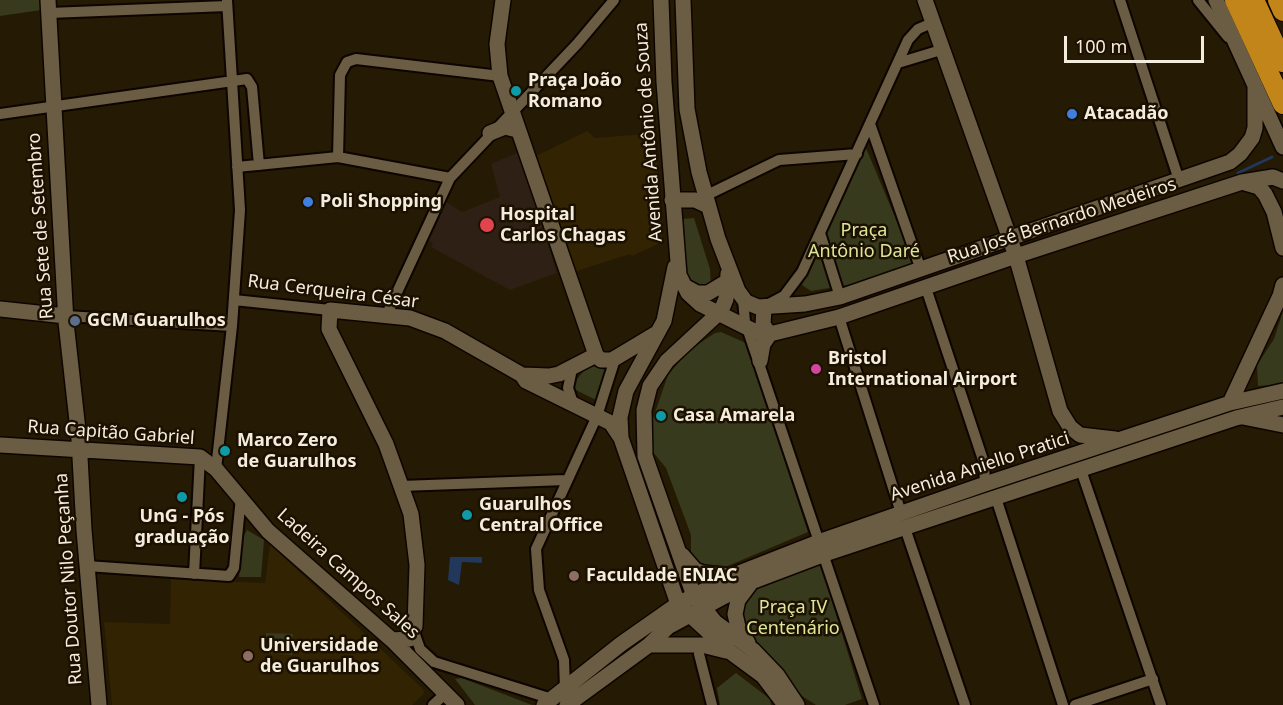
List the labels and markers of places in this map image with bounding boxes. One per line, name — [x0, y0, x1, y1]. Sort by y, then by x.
place label: Praça João Romano — [528, 70, 622, 112]
marker: Praça João Romano — [509, 84, 523, 98]
place label: Atacadão — [1084, 103, 1169, 125]
marker: Atacadão — [1065, 107, 1079, 121]
place label: Poli Shopping — [320, 191, 442, 213]
marker: Poli Shopping — [301, 195, 315, 209]
place label: Hospital Carlos Chagas — [500, 204, 626, 246]
marker: Hospital Carlos Chagas — [478, 216, 496, 234]
place label: GCM Guarulhos — [87, 310, 226, 332]
marker: GCM Guarulhos — [68, 314, 82, 328]
place label: Bristol International Airport — [828, 348, 1017, 391]
marker: Bristol International Airport — [809, 362, 823, 376]
place label: Casa Amarela — [673, 405, 795, 427]
marker: Casa Amarela — [654, 409, 668, 423]
place label: Marco Zero de Guarulhos — [237, 430, 356, 472]
marker: Marco Zero de Guarulhos — [218, 444, 232, 458]
marker: UnG - Pós graduação — [175, 490, 189, 504]
place label: Guarulhos Central Office — [479, 494, 603, 536]
place label: UnG - Pós graduação — [134, 506, 230, 548]
marker: Guarulhos Central Office — [460, 508, 474, 522]
place label: Faculdade ENIAC — [586, 565, 737, 587]
marker: Faculdade ENIAC — [567, 569, 581, 583]
place label: Universidade de Guarulhos — [260, 635, 379, 678]
marker: Universidade de Guarulhos — [241, 649, 255, 663]

